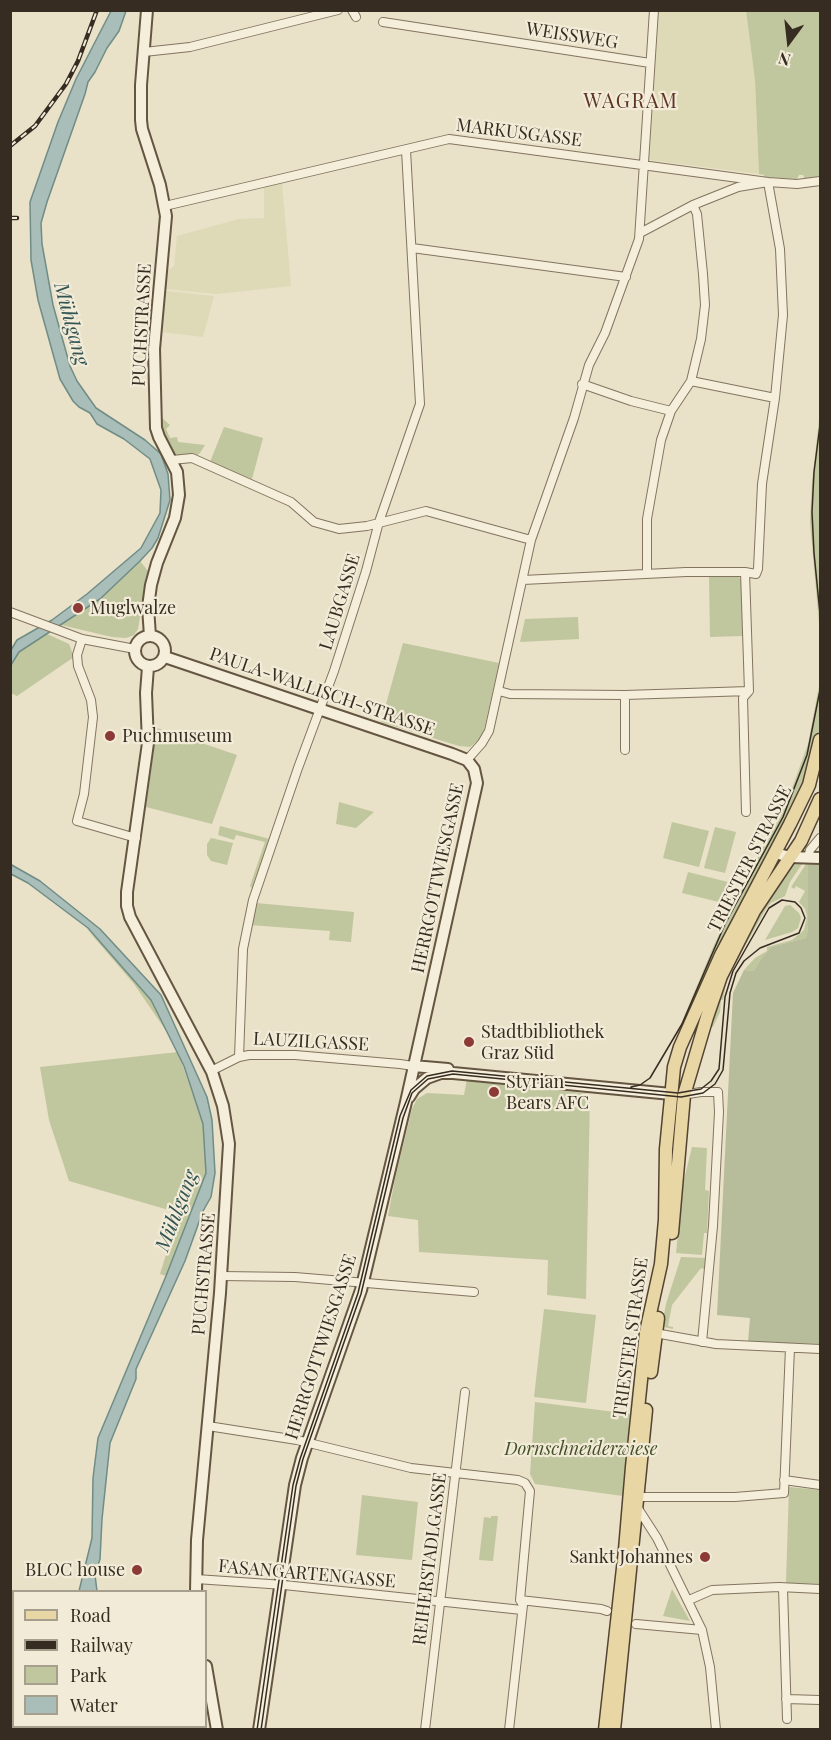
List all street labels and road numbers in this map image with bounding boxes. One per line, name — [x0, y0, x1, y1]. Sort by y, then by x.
street label: WEISSWEG — [525, 18, 619, 54]
street label: MARKUSGASSE — [455, 115, 583, 151]
street label: PUCHSTRASSE — [128, 263, 156, 387]
street label: LAUBGASSE — [315, 551, 365, 653]
street label: PAULA-WALLISCH-STRASSE — [207, 643, 437, 741]
street label: HERRGOTTWIESGASSE — [407, 781, 469, 975]
street label: TRIESTER STRASSE — [704, 782, 796, 936]
street label: LAUZILGASSE — [253, 1028, 369, 1056]
street label: PUCHSTRASSE — [188, 1212, 220, 1336]
street label: HERRGOTTWIESGASSE — [281, 1252, 361, 1442]
street label: TRIESTER STRASSE — [609, 1256, 653, 1420]
street label: REIHERSTADLGASSE — [409, 1471, 451, 1647]
street label: FASANGARTENGASSE — [217, 1555, 397, 1593]

